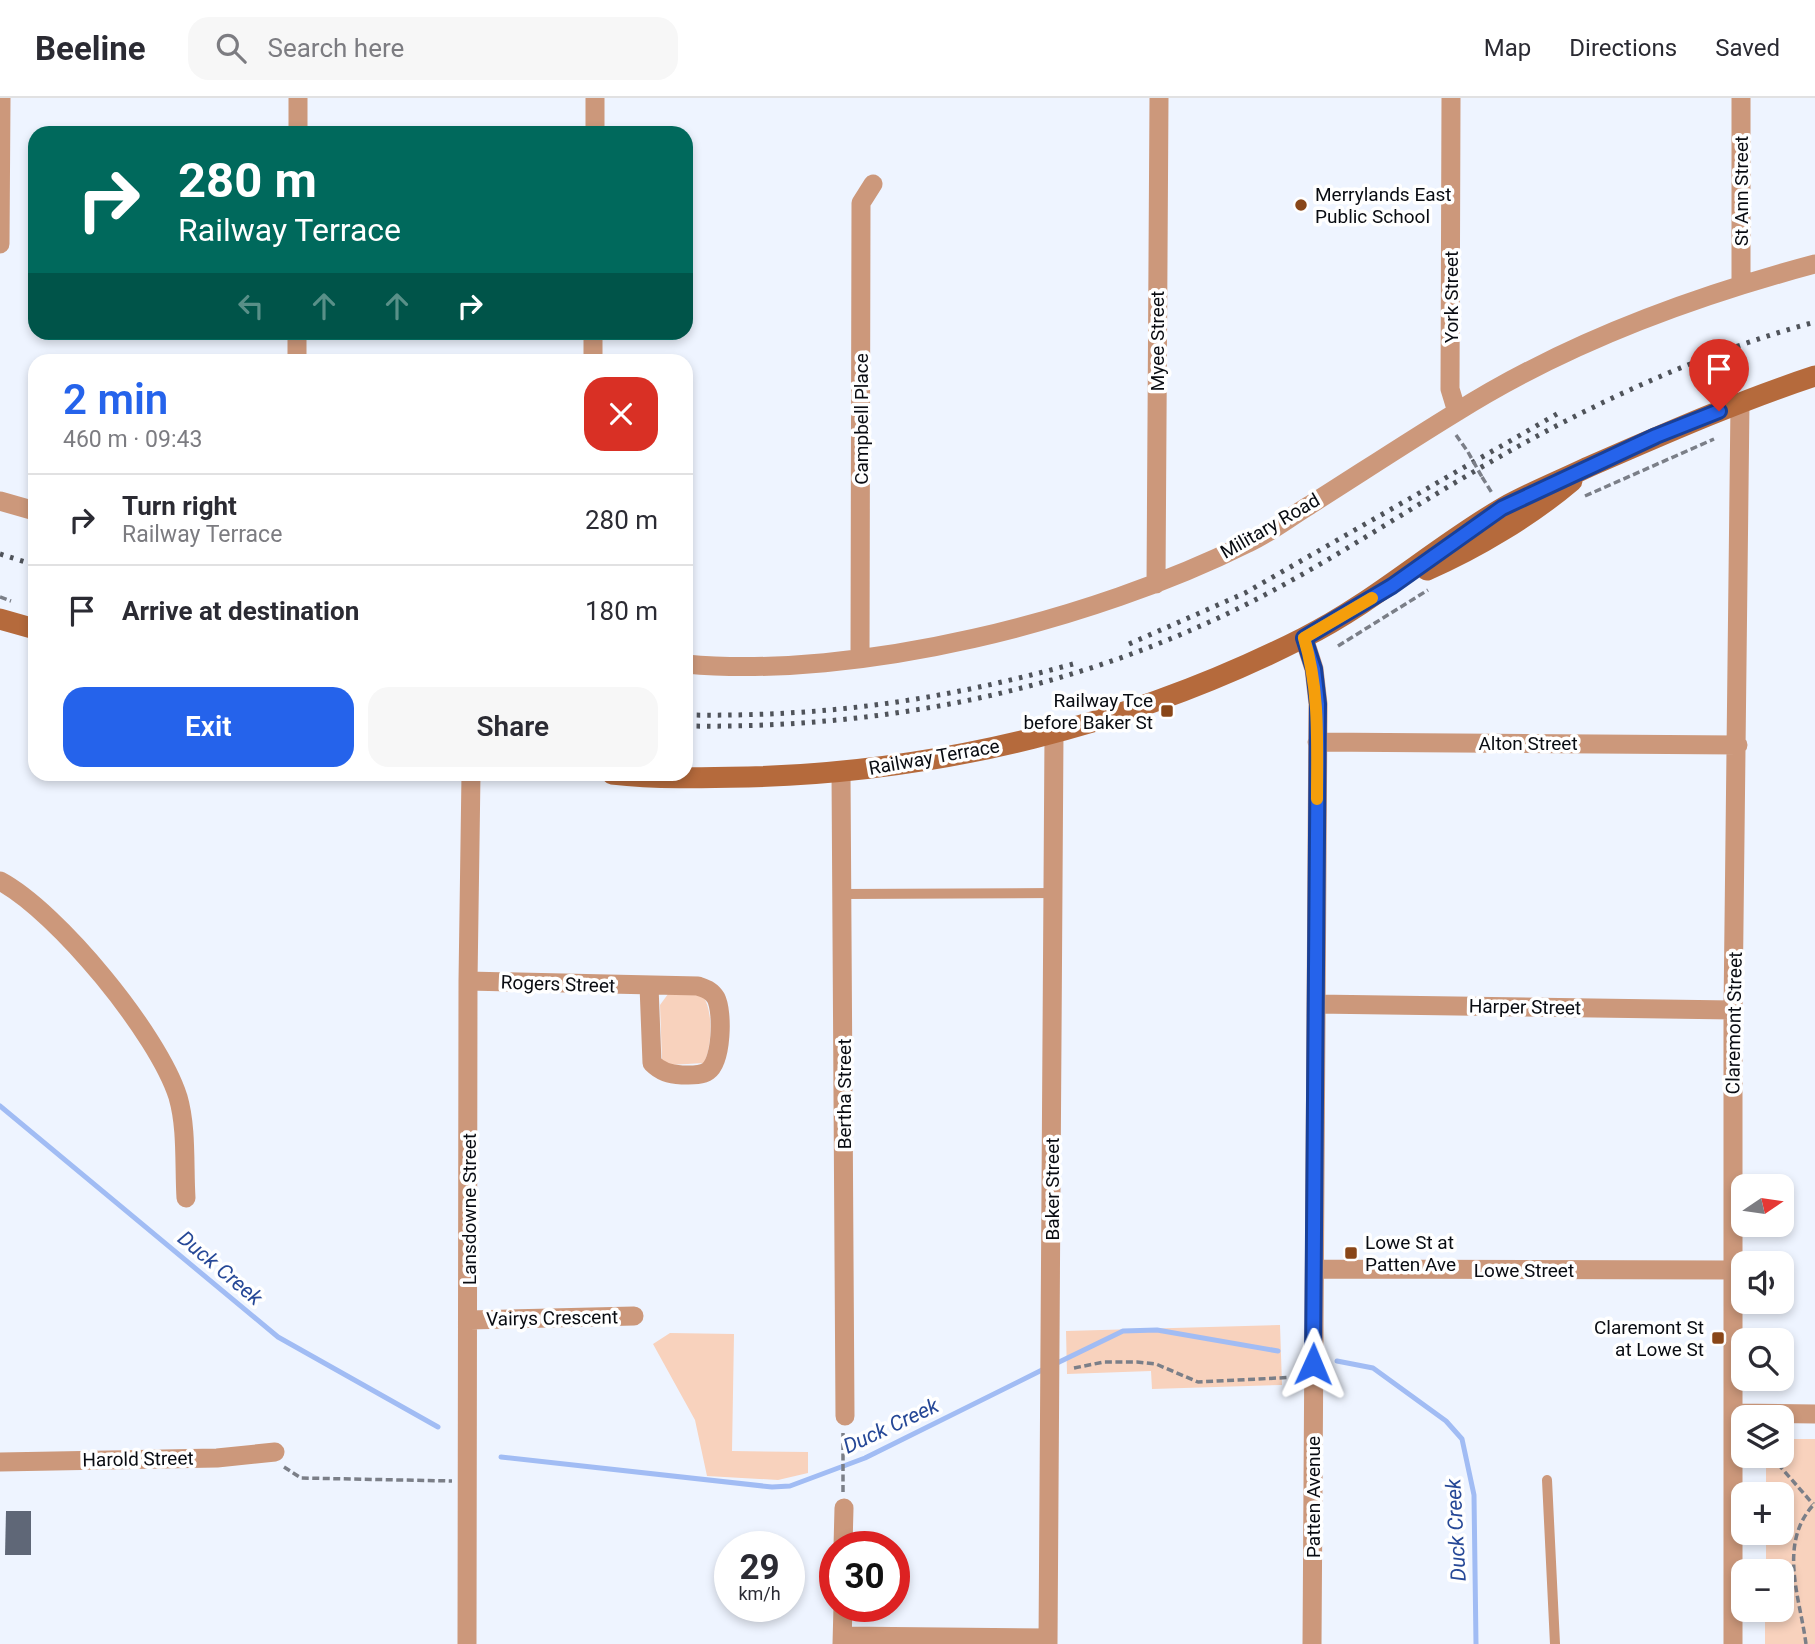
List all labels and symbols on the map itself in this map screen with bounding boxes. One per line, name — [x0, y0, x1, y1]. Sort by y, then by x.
street label: St Ann Street — [1730, 136, 1753, 246]
place label: Merrylands East Public School — [1315, 183, 1452, 228]
marker: Merrylands East Public School — [1293, 197, 1309, 213]
street label: York Street — [1440, 251, 1463, 343]
street label: Myee Street — [1146, 291, 1169, 391]
pin — [1689, 339, 1749, 411]
street label: Campbell Place — [850, 353, 873, 485]
street label: Military Road — [1216, 488, 1324, 564]
place label: Railway Tce before Baker St — [1023, 689, 1153, 734]
marker: Railway Tce before Baker St — [1159, 703, 1175, 719]
street label: Alton Street — [1478, 732, 1578, 755]
street label: Railway Terrace — [867, 734, 1001, 780]
street label: Claremont Street — [1721, 951, 1747, 1095]
street label: Rogers Street — [500, 971, 616, 997]
street label: Harper Street — [1469, 995, 1581, 1019]
street label: Bertha Street — [833, 1039, 856, 1149]
street label: Lansdowne Street — [458, 1133, 481, 1285]
street label: Baker Street — [1041, 1138, 1064, 1240]
north arrow — [1731, 1174, 1794, 1237]
water label: Duck Creek — [173, 1226, 268, 1311]
place label: Lowe St at Patten Ave — [1365, 1231, 1456, 1276]
marker: Lowe St at Patten Ave — [1343, 1245, 1359, 1261]
street label: Lowe Street — [1474, 1259, 1574, 1282]
street label: Vairys Crescent — [486, 1305, 618, 1331]
place label: Claremont St at Lowe St — [1594, 1316, 1704, 1361]
position arrow — [1276, 1327, 1350, 1401]
marker: Claremont St at Lowe St — [1710, 1330, 1726, 1346]
water label: Duck Creek — [839, 1393, 943, 1459]
street label: Patten Avenue — [1302, 1436, 1325, 1558]
street label: Harold Street — [82, 1447, 194, 1471]
water label: Duck Creek — [1441, 1477, 1471, 1582]
speed limit sign: 30 — [819, 1531, 910, 1622]

